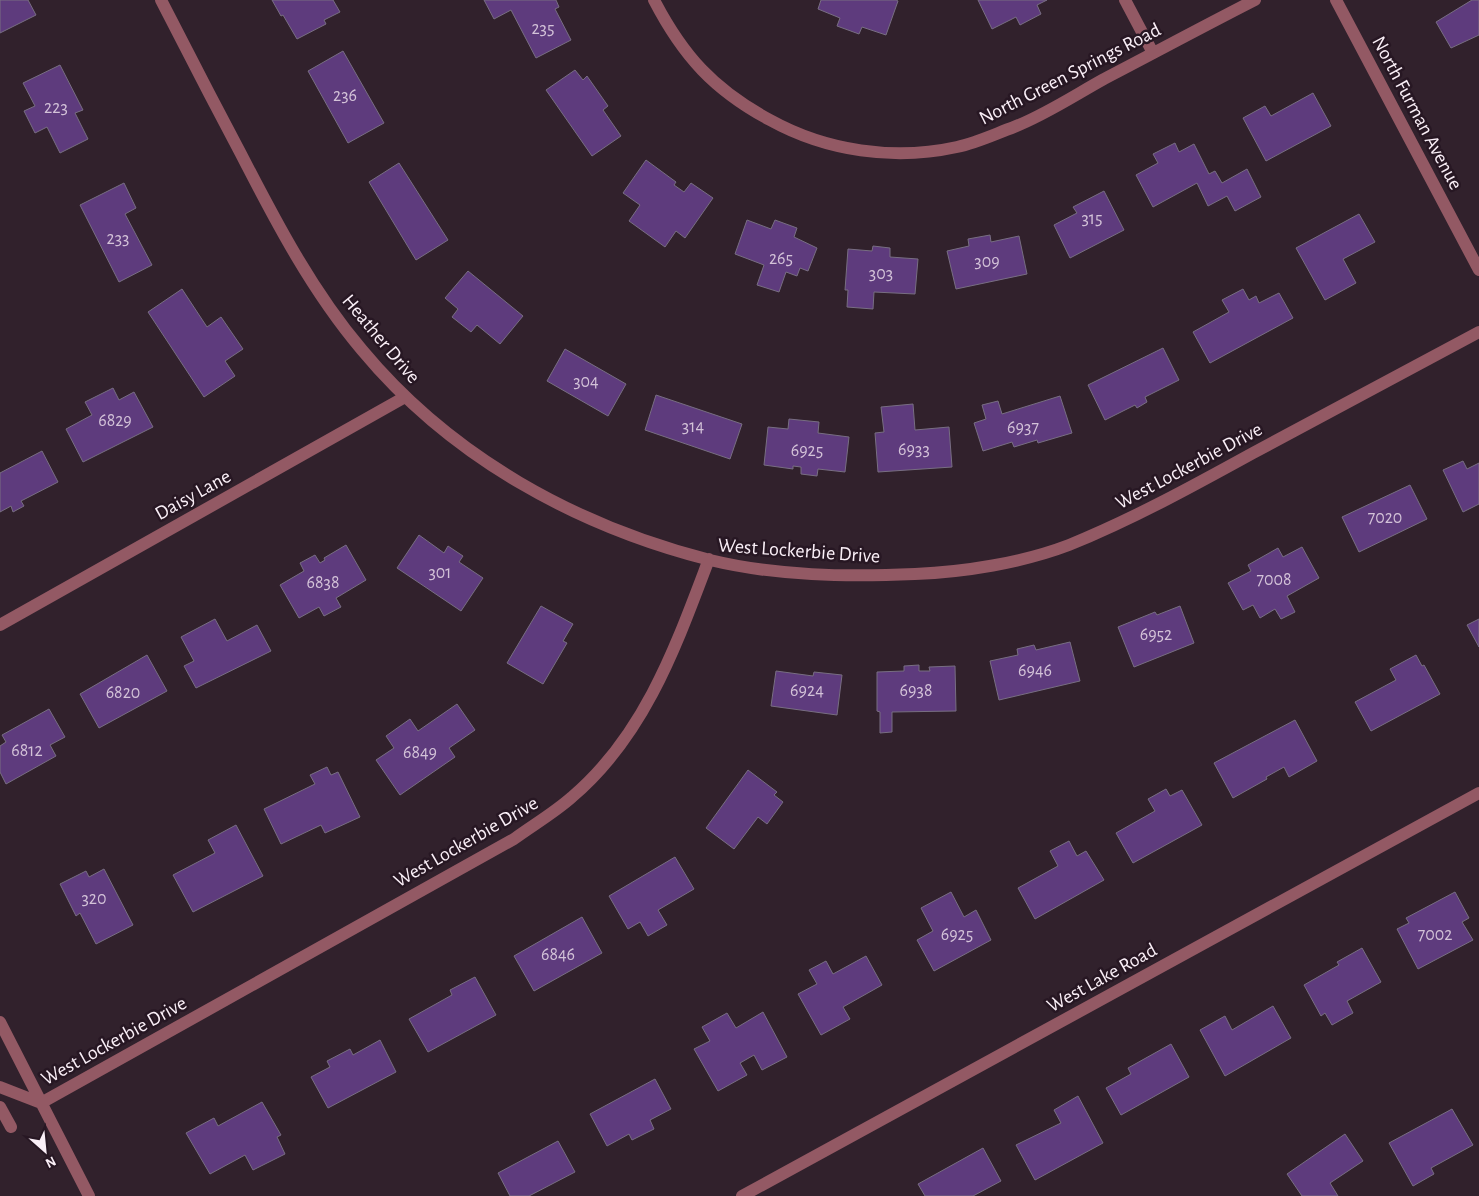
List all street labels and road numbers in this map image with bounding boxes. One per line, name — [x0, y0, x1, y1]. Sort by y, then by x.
street label: North Green Springs Road — [976, 20, 1164, 128]
street label: North Furman Avenue — [1368, 33, 1466, 193]
street label: Heather Drive — [338, 291, 424, 387]
street label: West Lockerbie Drive — [1113, 419, 1265, 513]
street label: Daisy Lane — [152, 466, 234, 524]
street label: West Lockerbie Drive — [717, 535, 881, 567]
street label: West Lockerbie Drive — [391, 793, 541, 891]
street label: West Lake Road — [1044, 940, 1160, 1016]
street label: West Lockerbie Drive — [38, 993, 190, 1089]

